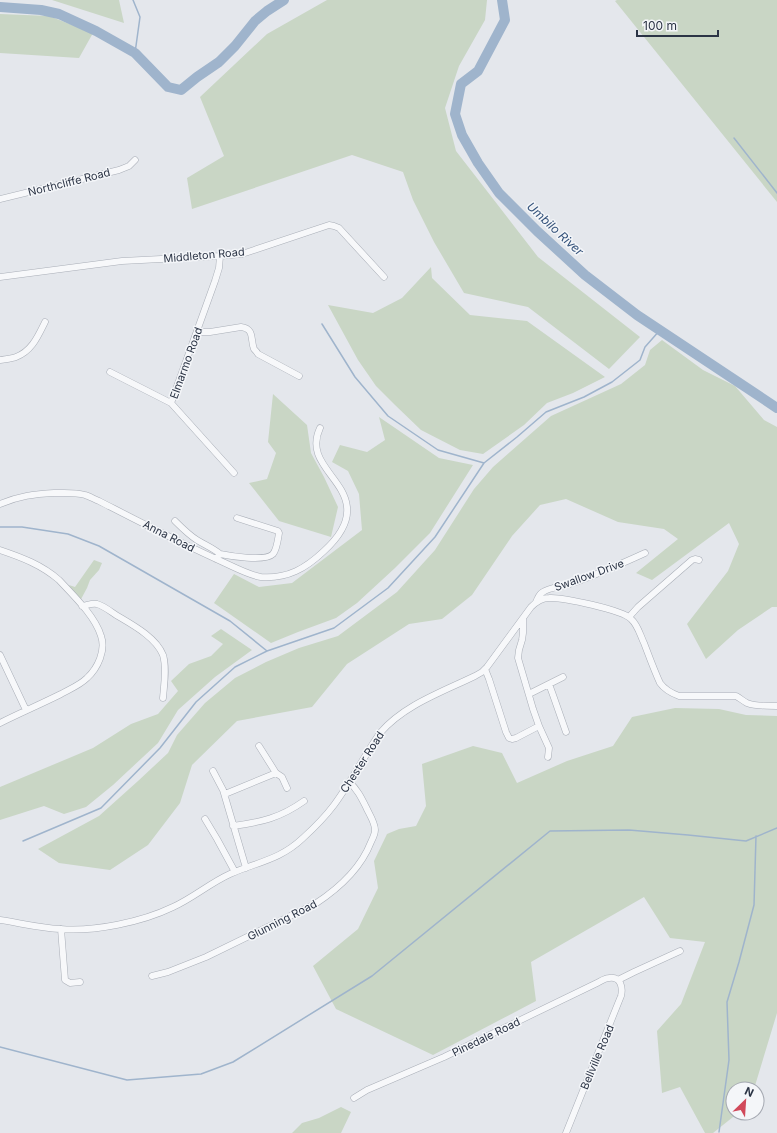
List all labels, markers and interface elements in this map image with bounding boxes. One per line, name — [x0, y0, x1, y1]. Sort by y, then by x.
scale bar — [637, 12, 718, 38]
text: 100 m — [643, 18, 677, 33]
street label: Northcliffe Road — [26, 165, 112, 199]
water label: Umbilo River — [524, 199, 587, 259]
street label: Middleton Road — [163, 244, 245, 266]
street label: Elmarmo Road — [167, 325, 205, 401]
street label: Anna Road — [141, 517, 197, 555]
street label: Swallow Drive — [552, 556, 626, 594]
street label: Chester Road — [337, 729, 387, 795]
street label: Glunning Road — [245, 897, 319, 943]
street label: Pinedale Road — [450, 1014, 522, 1060]
street label: Bellville Road — [577, 1022, 617, 1092]
north arrow — [725, 1081, 765, 1121]
text: N — [742, 1084, 756, 1100]

